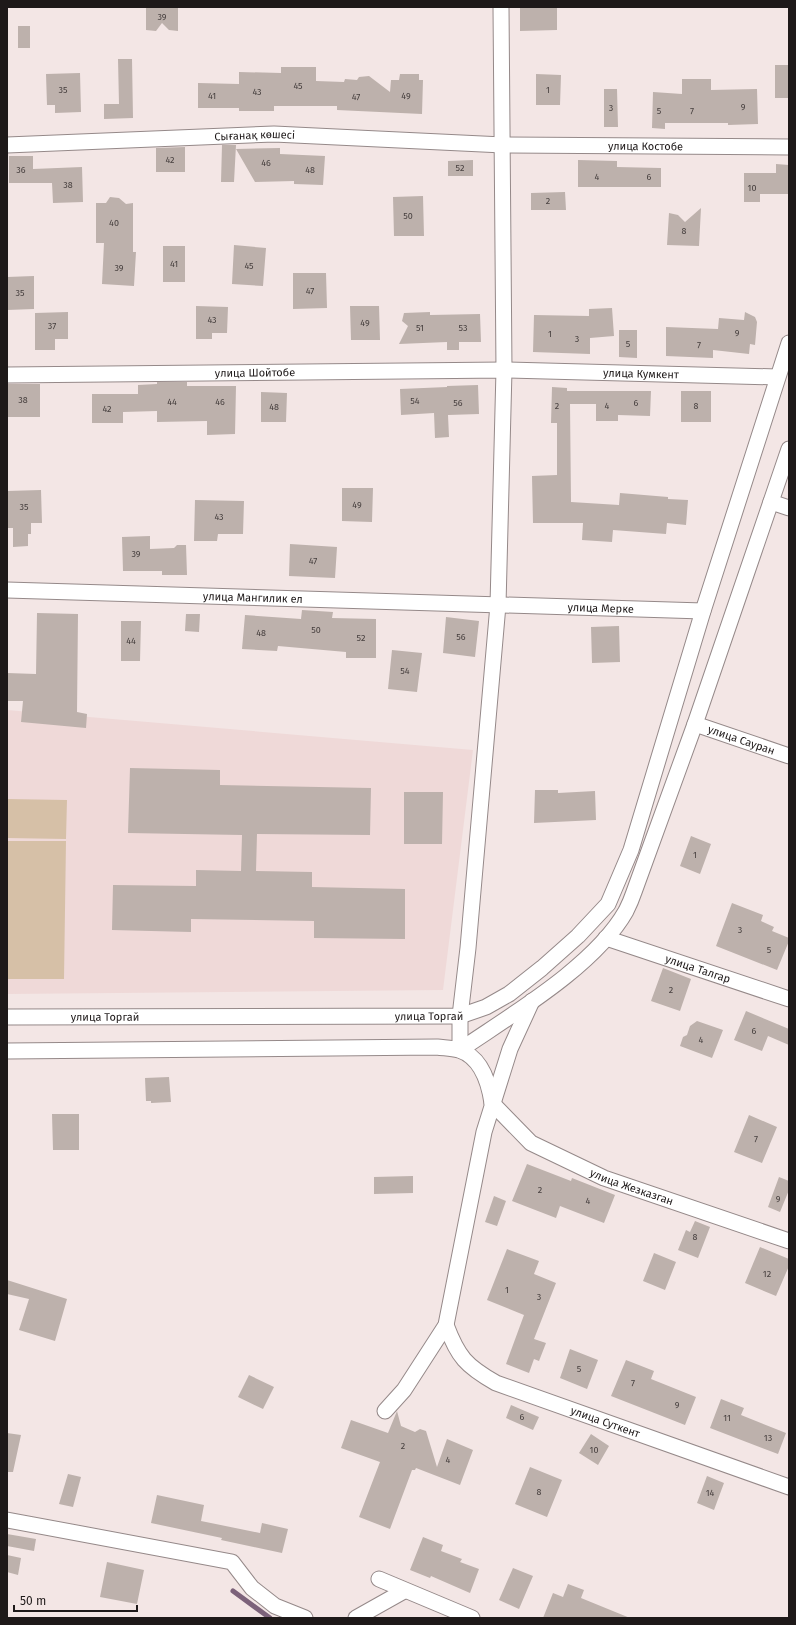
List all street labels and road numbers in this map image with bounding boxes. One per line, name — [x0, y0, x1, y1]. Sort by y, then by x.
street label: Сығанақ көшесі — [214, 128, 295, 143]
street label: улица Костобе — [608, 140, 683, 153]
street label: улица Шойтобе — [215, 366, 295, 380]
street label: улица Кумкент — [603, 367, 679, 381]
street label: улица Мангилик ел — [203, 590, 303, 606]
street label: улица Мерке — [567, 601, 634, 616]
street label: улица Сауран — [706, 723, 776, 758]
street label: улица Талгар — [664, 952, 732, 986]
street label: улица Торгай — [395, 1010, 463, 1023]
street label: улица Торгай — [71, 1011, 139, 1024]
street label: улица Жезказган — [588, 1166, 675, 1208]
street label: улица Суткент — [569, 1404, 642, 1441]

